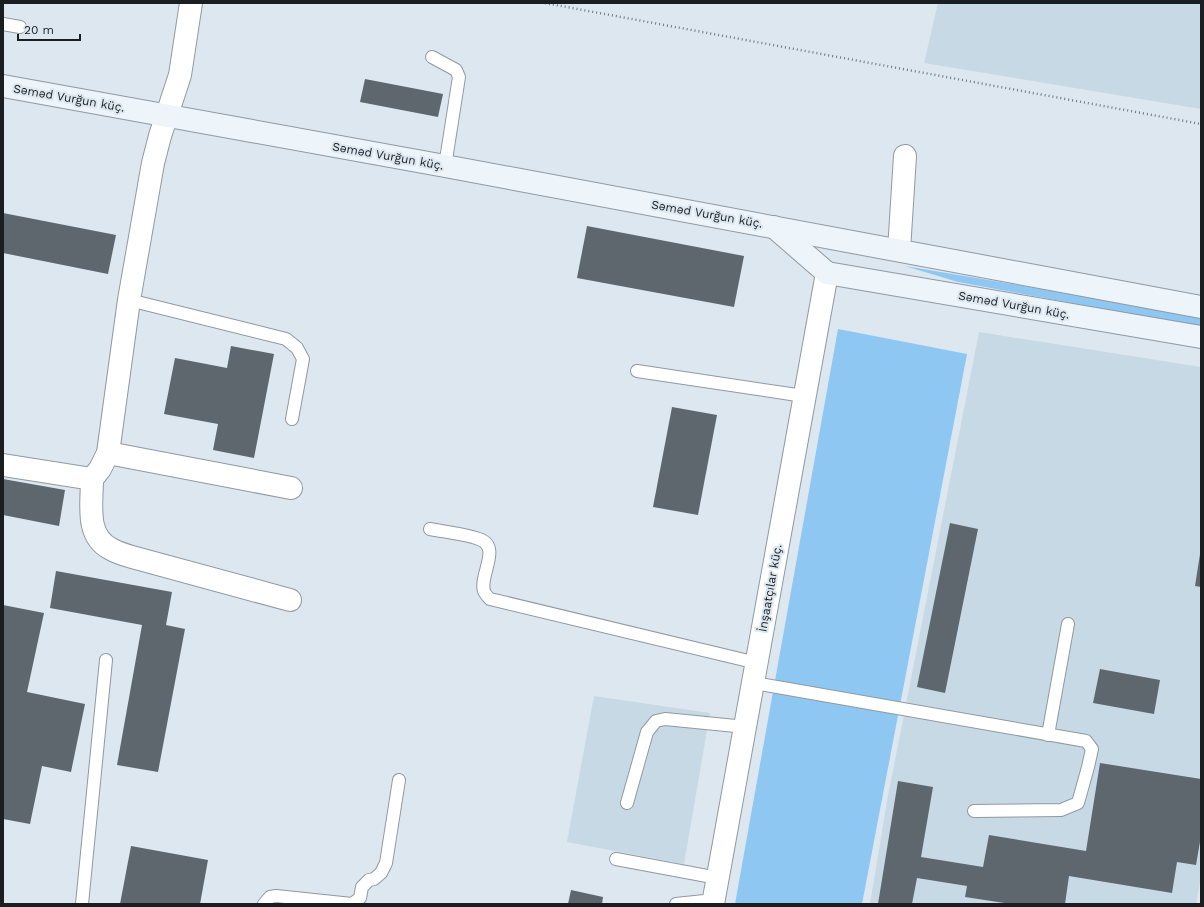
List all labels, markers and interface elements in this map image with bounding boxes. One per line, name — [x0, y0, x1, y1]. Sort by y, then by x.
scale bar — [18, 16, 80, 42]
text: 20 m — [24, 23, 54, 37]
street label: Səməd Vurğun küç. — [12, 81, 126, 115]
street label: Səməd Vurğun küç. — [331, 139, 445, 173]
street label: Səməd Vurğun küç. — [650, 197, 764, 231]
street label: Səməd Vurğun küç. — [957, 288, 1071, 322]
street label: İnşaatçılar küç. — [755, 543, 785, 633]

